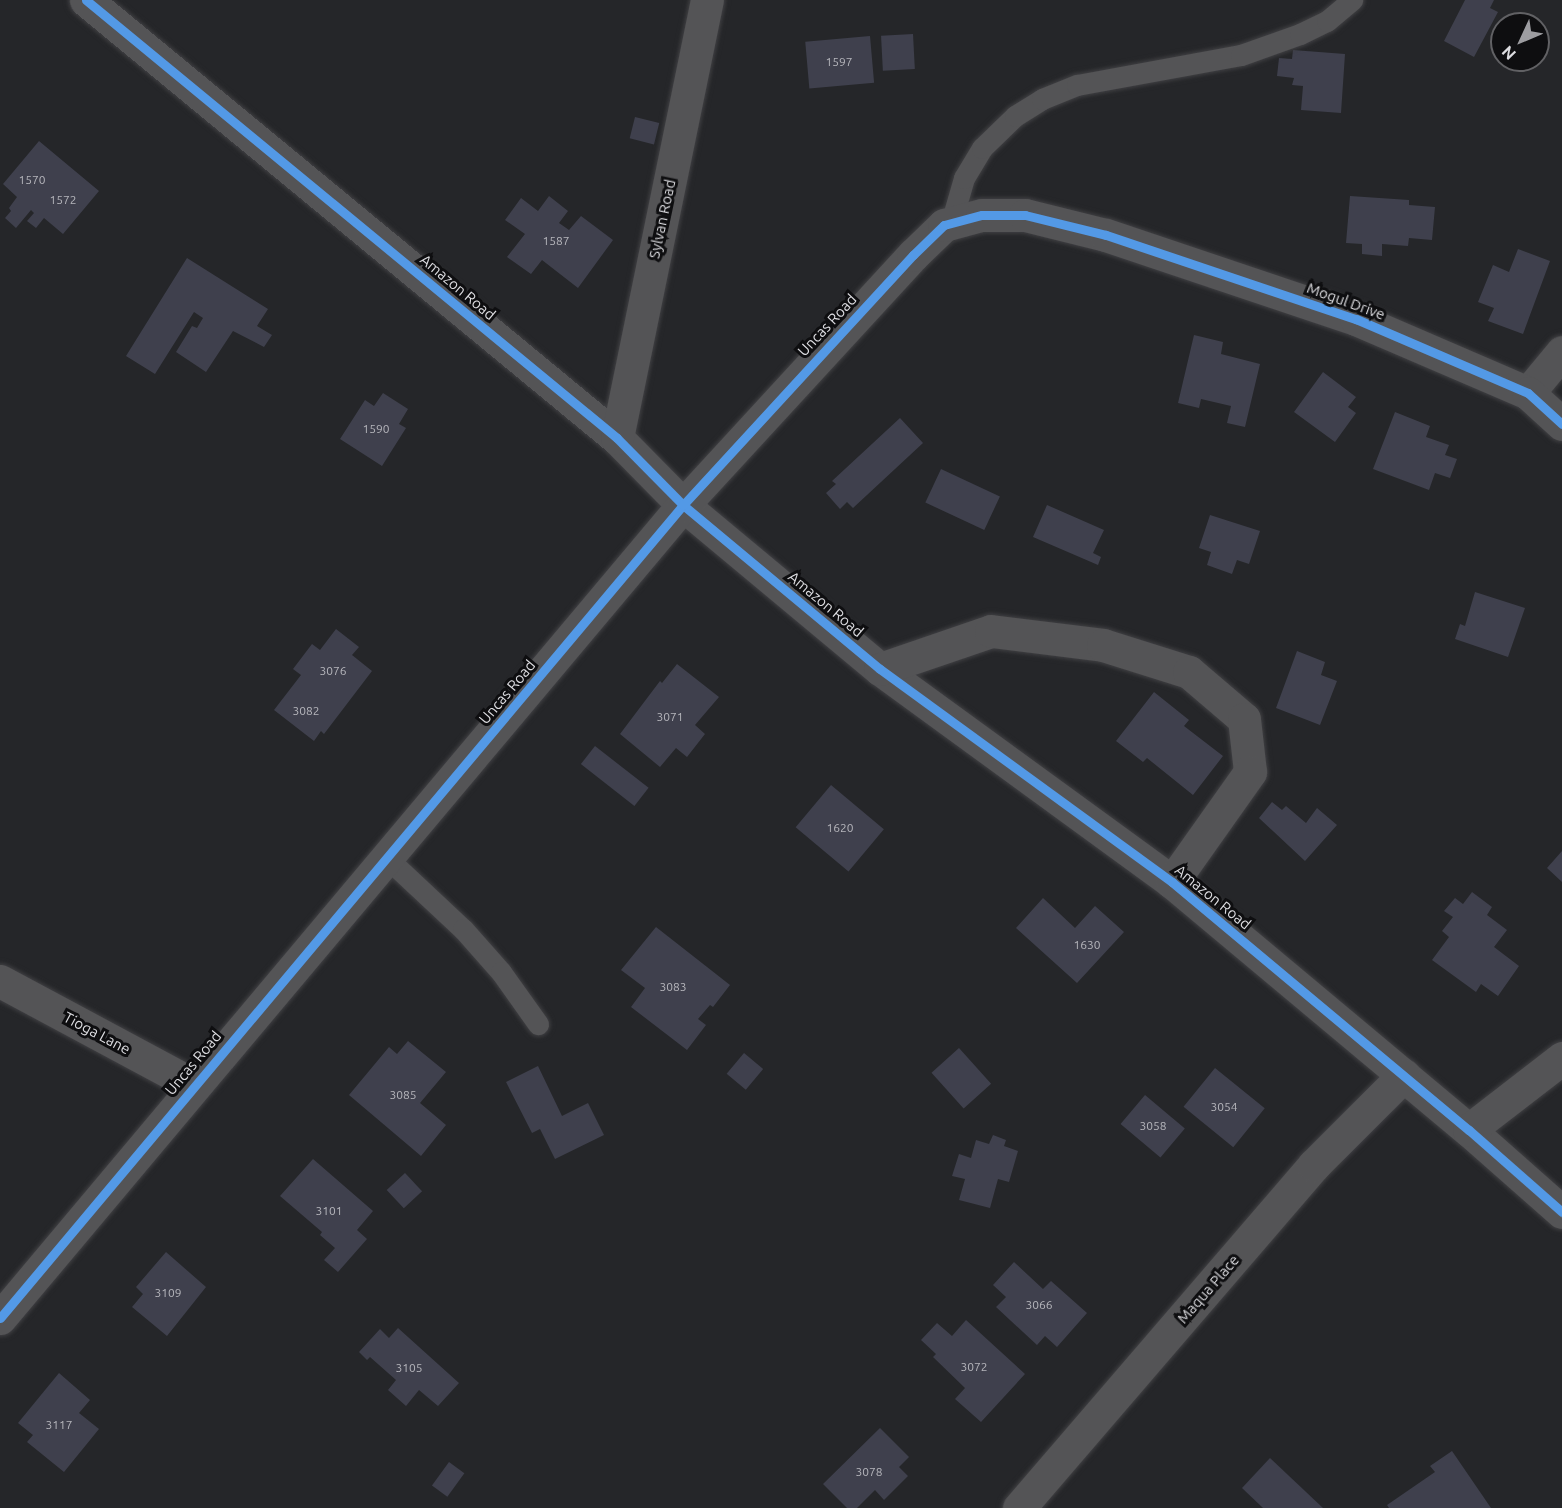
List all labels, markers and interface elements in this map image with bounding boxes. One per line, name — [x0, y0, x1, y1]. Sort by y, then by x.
north arrow — [1490, 12, 1550, 72]
text: N — [1498, 43, 1519, 64]
house number: 1597 — [825, 55, 853, 69]
house number: 1570 — [18, 173, 46, 187]
street label: Sylvan Road — [645, 178, 679, 260]
house number: 1572 — [49, 193, 77, 207]
house number: 1587 — [542, 234, 570, 248]
street label: Amazon Road — [417, 250, 499, 324]
street label: Mogul Drive — [1304, 279, 1388, 323]
street label: Uncas Road — [794, 290, 860, 360]
house number: 1590 — [362, 422, 390, 436]
street label: Amazon Road — [785, 567, 867, 641]
street label: Uncas Road — [475, 656, 539, 728]
house number: 3076 — [319, 664, 347, 678]
house number: 3082 — [292, 704, 320, 718]
house number: 3071 — [656, 710, 684, 724]
house number: 1620 — [826, 821, 854, 835]
street label: Amazon Road — [1171, 861, 1255, 933]
house number: 1630 — [1073, 938, 1101, 952]
house number: 3083 — [659, 980, 687, 994]
street label: Tioga Lane — [61, 1008, 133, 1058]
street label: Uncas Road — [161, 1027, 225, 1099]
house number: 3085 — [389, 1088, 417, 1102]
house number: 3054 — [1210, 1100, 1238, 1114]
house number: 3058 — [1139, 1119, 1167, 1133]
house number: 3101 — [315, 1204, 343, 1218]
street label: Maqua Place — [1173, 1251, 1243, 1327]
house number: 3109 — [154, 1286, 182, 1300]
house number: 3066 — [1025, 1298, 1053, 1312]
house number: 3072 — [960, 1360, 988, 1374]
house number: 3105 — [395, 1361, 423, 1375]
house number: 3117 — [45, 1418, 73, 1432]
house number: 3078 — [855, 1465, 883, 1479]

